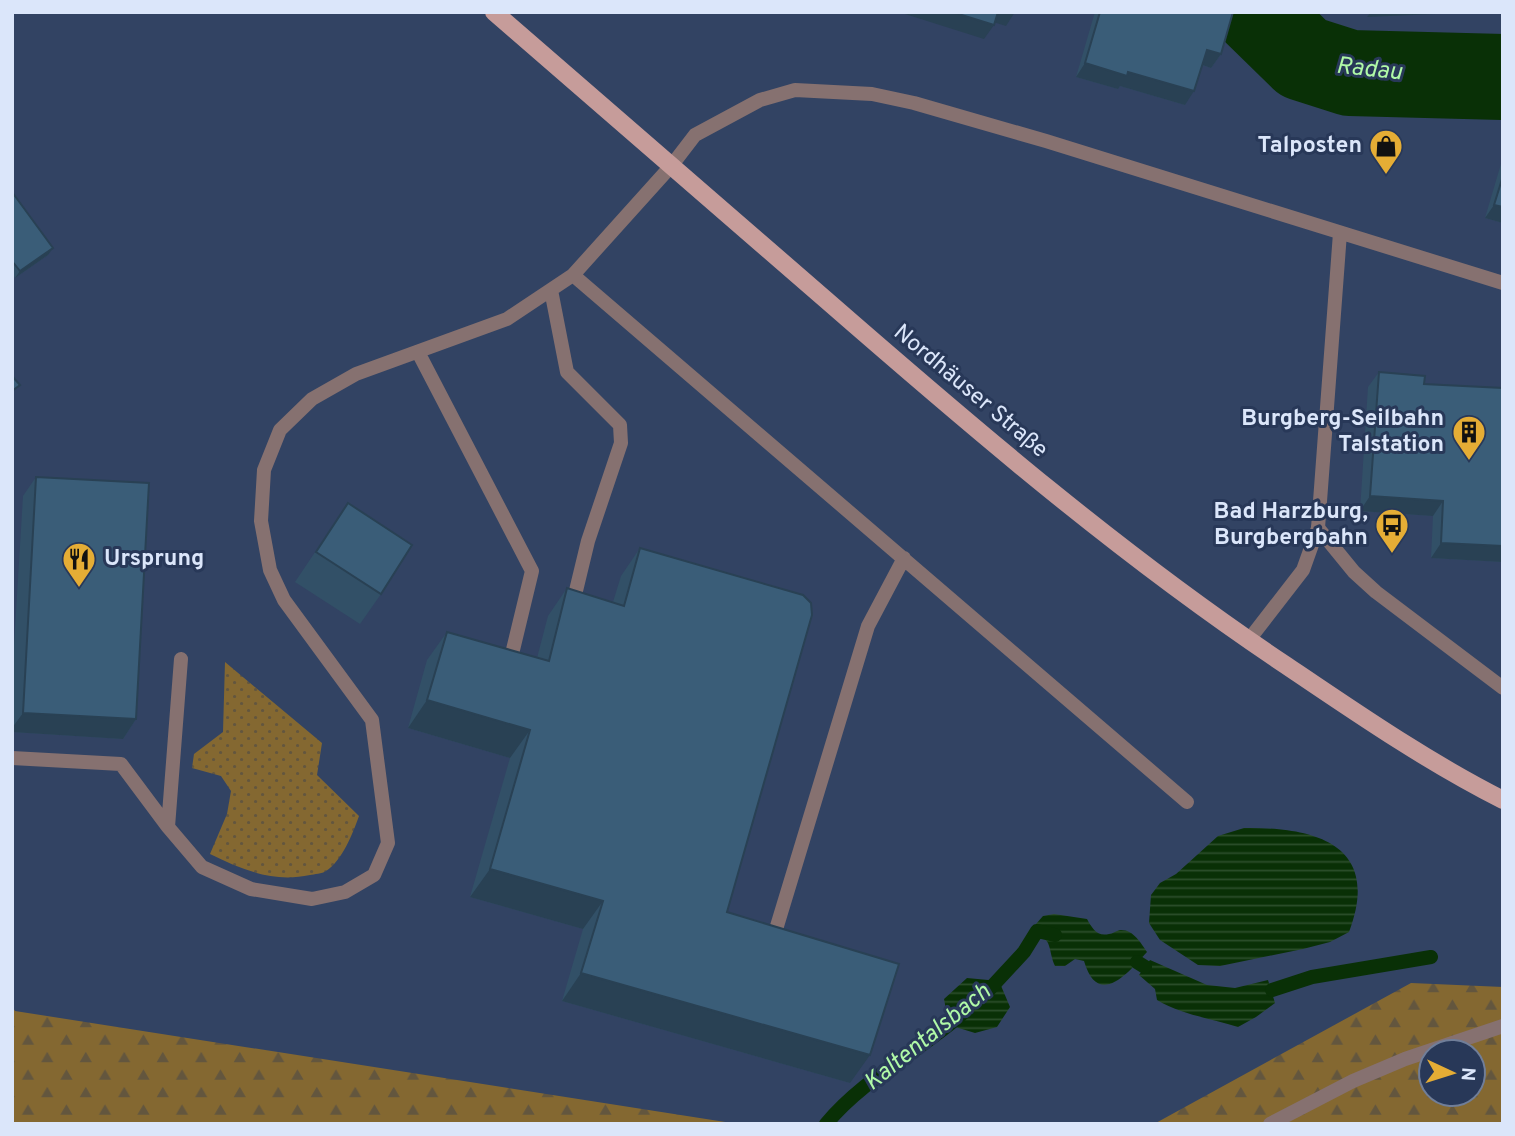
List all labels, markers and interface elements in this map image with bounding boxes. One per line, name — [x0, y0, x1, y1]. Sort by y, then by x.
water label: Radau — [1335, 52, 1404, 88]
shop icon: Talposten — [1367, 127, 1405, 176]
place label: Talposten — [1258, 132, 1362, 161]
street label: Nordhäuser Straße — [887, 319, 1053, 465]
place label: Burgberg-Seilbahn Talstation — [1241, 405, 1444, 460]
building icon: Burgberg-Seilbahn Talstation — [1450, 413, 1488, 462]
place label: Bad Harzburg, Burgbergbahn — [1213, 498, 1368, 553]
bus stop icon: Bad Harzburg, Burgbergbahn — [1373, 506, 1411, 555]
restaurant icon: Ursprung — [60, 540, 98, 589]
place label: Ursprung — [104, 545, 204, 574]
water label: Kaltentalsbach — [859, 978, 997, 1098]
north arrow — [1417, 1038, 1487, 1108]
text: N — [1455, 1066, 1479, 1082]

